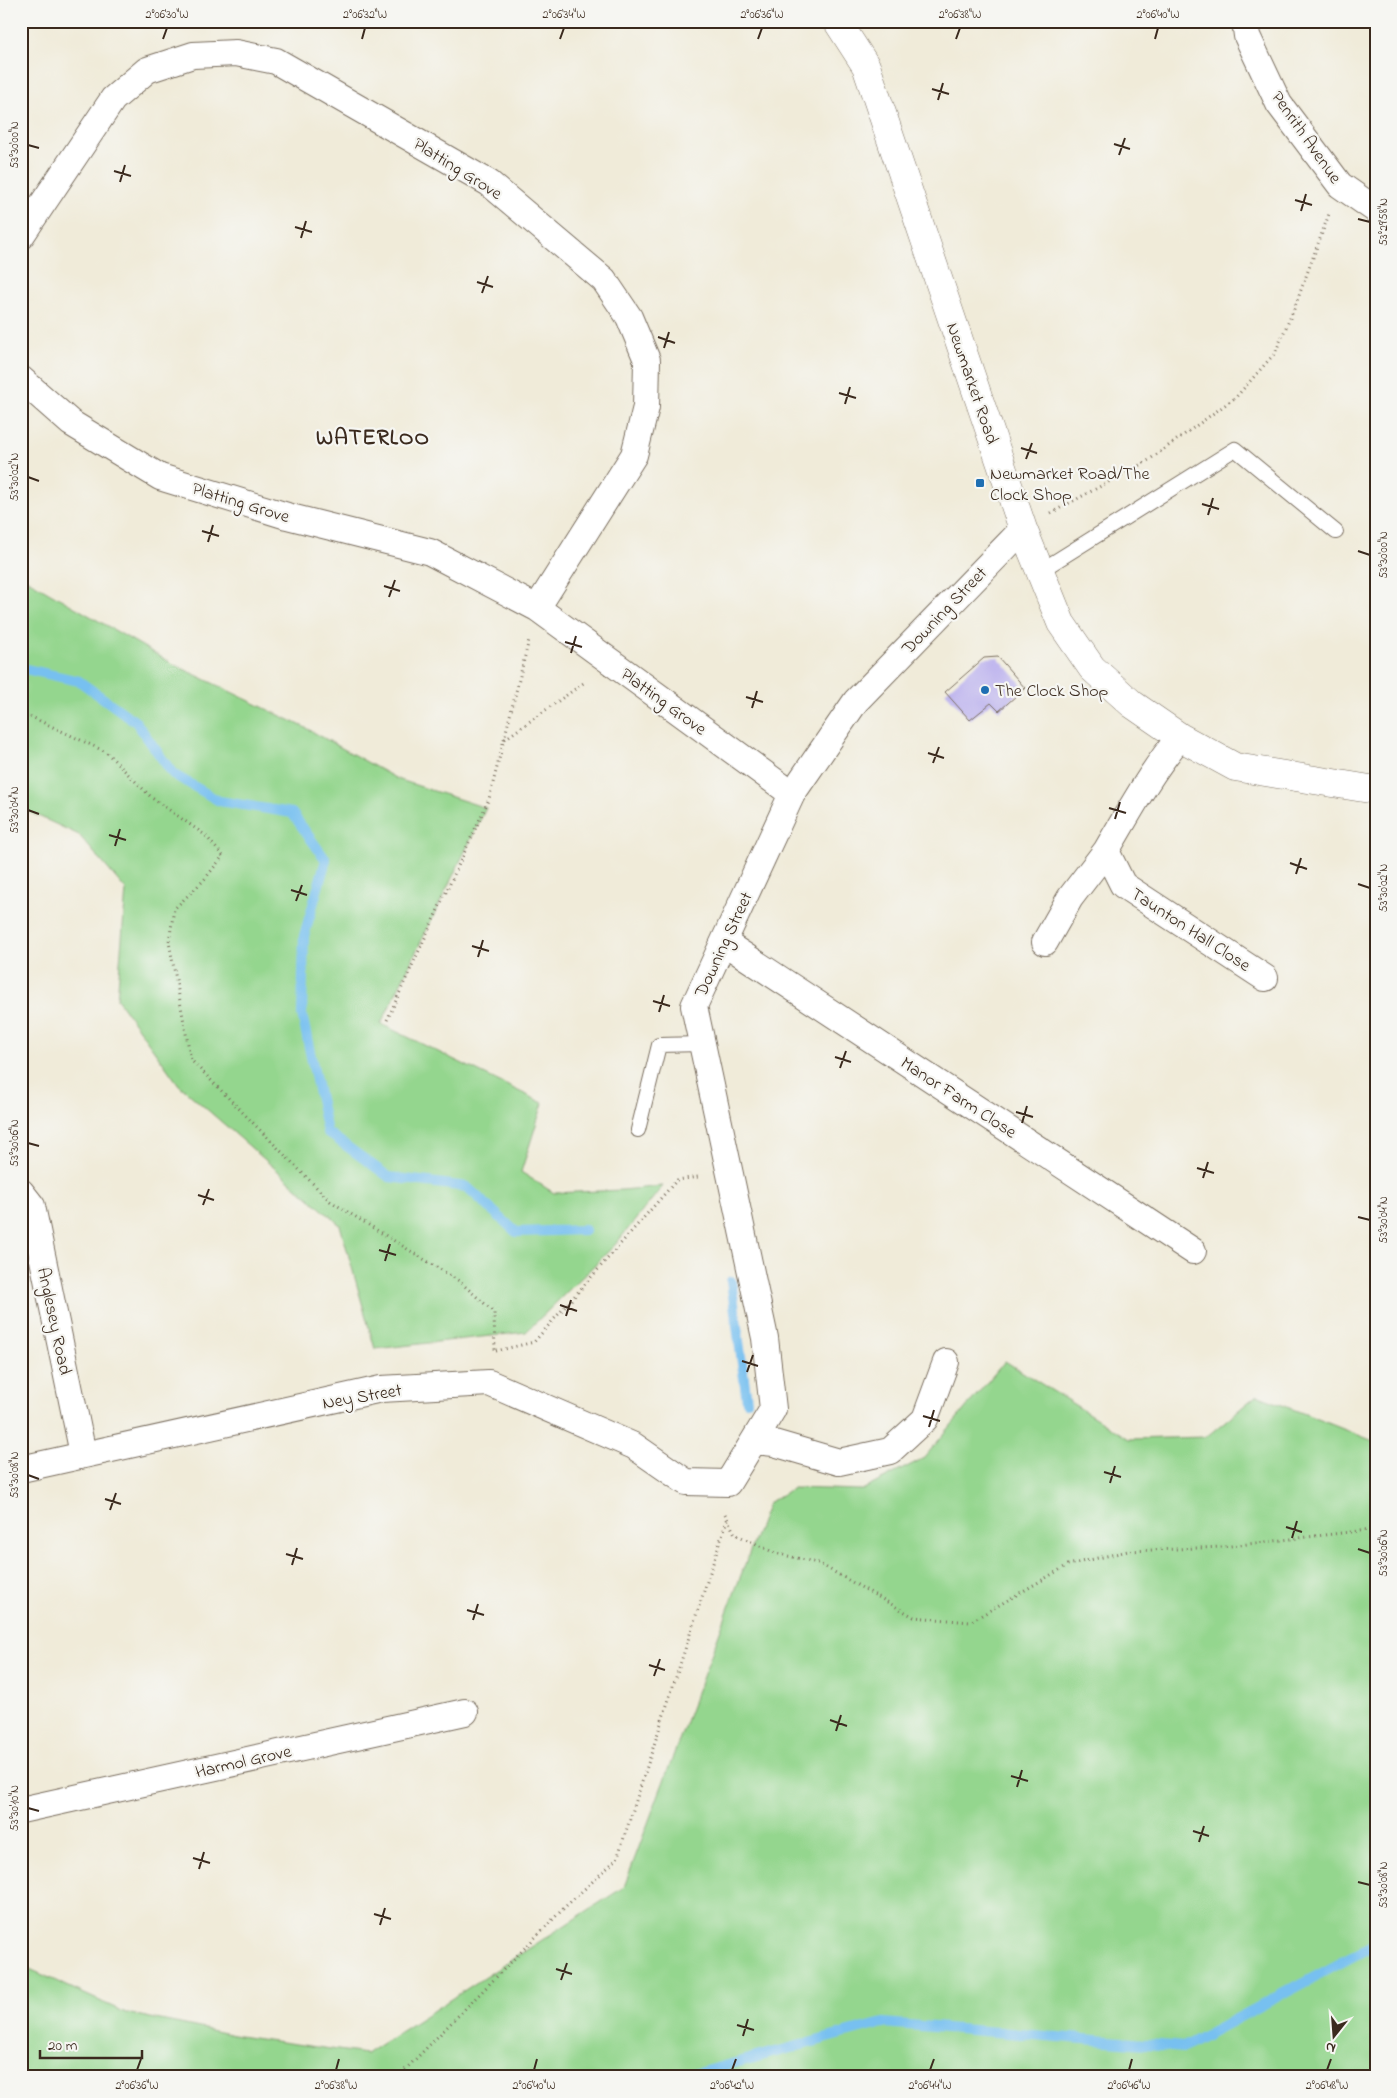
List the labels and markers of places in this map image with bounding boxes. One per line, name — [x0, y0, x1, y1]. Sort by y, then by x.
place label: Newmarket Road/The Clock Shop — [990, 462, 1150, 509]
marker: Newmarket Road/The Clock Shop — [974, 477, 986, 489]
place label: The Clock Shop — [995, 679, 1109, 705]
marker: The Clock Shop — [979, 684, 991, 696]

